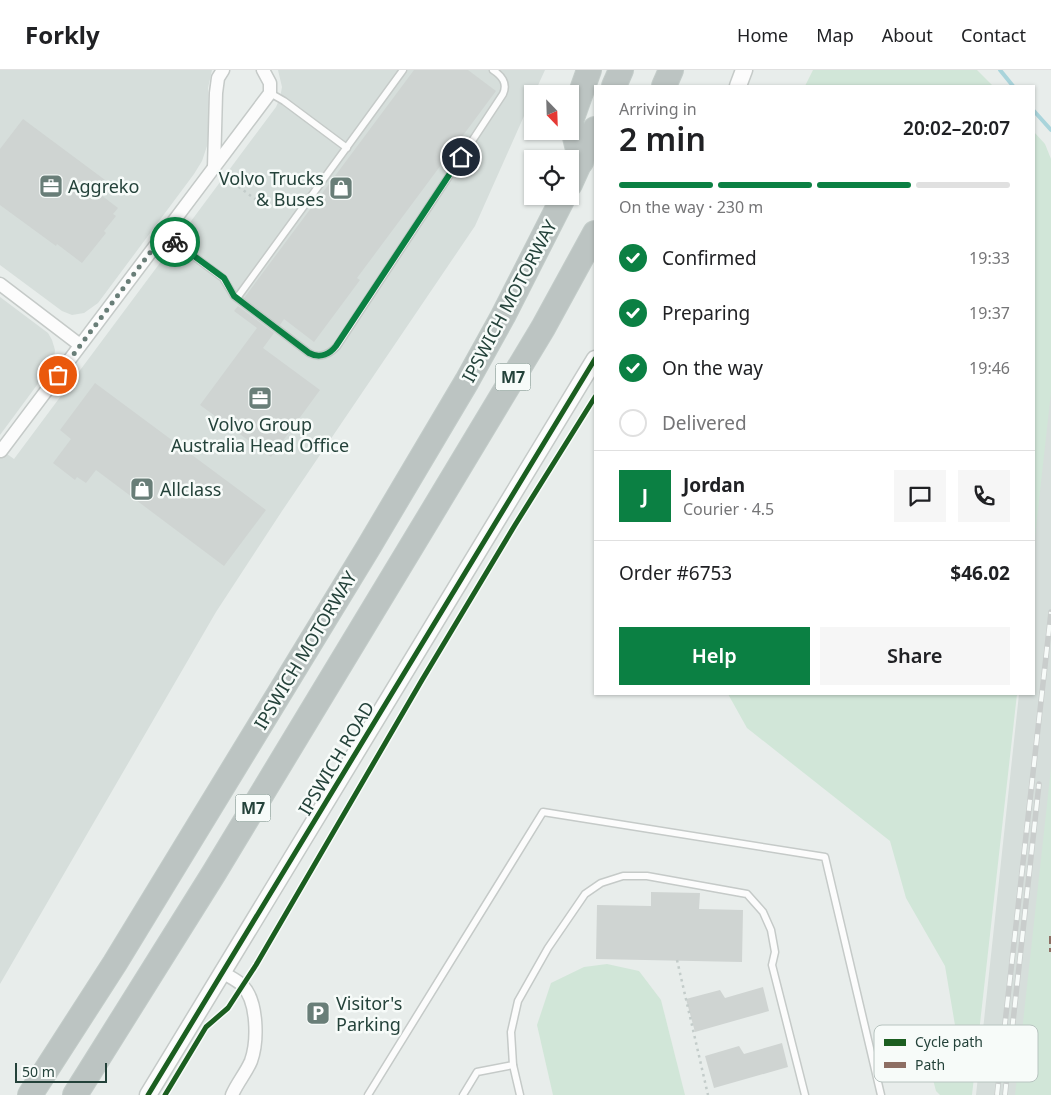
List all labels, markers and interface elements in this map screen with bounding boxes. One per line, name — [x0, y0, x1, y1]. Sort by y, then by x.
text: Forkly — [25, 18, 100, 51]
text: Home — [737, 23, 788, 47]
text: Map — [816, 23, 854, 47]
text: About — [882, 23, 933, 47]
text: Contact — [961, 23, 1026, 47]
north arrow — [524, 85, 579, 140]
map controls — [524, 85, 579, 205]
text: Arriving in — [619, 98, 697, 120]
text: 20:02–20:07 — [903, 115, 1010, 141]
text: 2 min — [619, 117, 706, 160]
pin — [440, 136, 482, 178]
icon: home — [447, 143, 475, 171]
button: locate — [524, 150, 579, 205]
place label: Volvo Trucks & Buses — [219, 166, 324, 211]
office icon: Aggreko — [38, 173, 64, 199]
place label: Aggreko — [68, 174, 139, 198]
shop icon: Volvo Trucks & Buses — [328, 175, 354, 201]
text: On the way · 230 m — [619, 196, 763, 218]
street label: IPSWICH MOTORWAY — [456, 215, 562, 386]
courier — [150, 217, 200, 267]
icon: bike — [161, 228, 189, 256]
icon: check — [619, 244, 647, 272]
text: Confirmed — [662, 245, 757, 271]
text: 19:33 — [969, 247, 1010, 269]
icon: check — [619, 299, 647, 327]
text: Preparing — [662, 300, 750, 326]
text: 19:37 — [969, 302, 1010, 324]
pin — [37, 354, 79, 396]
icon: check — [619, 354, 647, 382]
text: On the way — [662, 355, 763, 381]
text: 19:46 — [969, 357, 1010, 379]
icon: bag — [44, 361, 72, 389]
road number: M7 — [496, 364, 530, 390]
office icon: Volvo Group Australia Head Office — [247, 385, 273, 411]
text: Delivered — [662, 410, 747, 436]
place label: Volvo Group Australia Head Office — [171, 412, 349, 457]
button: chat — [894, 470, 946, 522]
button: phone — [958, 470, 1010, 522]
text: Jordan — [683, 472, 745, 498]
shop icon: Allclass — [129, 476, 155, 502]
place label: Allclass — [160, 477, 221, 501]
text: J — [642, 483, 648, 509]
text: Courier · 4.5 — [683, 498, 774, 520]
text: Order #6753 — [619, 560, 732, 586]
text: $46.02 — [950, 560, 1010, 586]
street label: IPSWICH MOTORWAY — [248, 566, 362, 734]
button: Help — [619, 627, 810, 685]
button: Share — [820, 627, 1010, 685]
street label: IPSWICH ROAD — [293, 697, 379, 819]
road number: M7 — [236, 794, 270, 821]
place label: Visitor's Parking — [336, 991, 402, 1036]
parking icon: Visitor's Parking — [305, 1000, 331, 1026]
legend — [874, 1025, 1038, 1082]
text: Cycle path — [915, 1032, 983, 1051]
text: Path — [915, 1055, 945, 1074]
scale bar — [15, 1060, 108, 1083]
text: 50 m — [22, 1062, 55, 1081]

